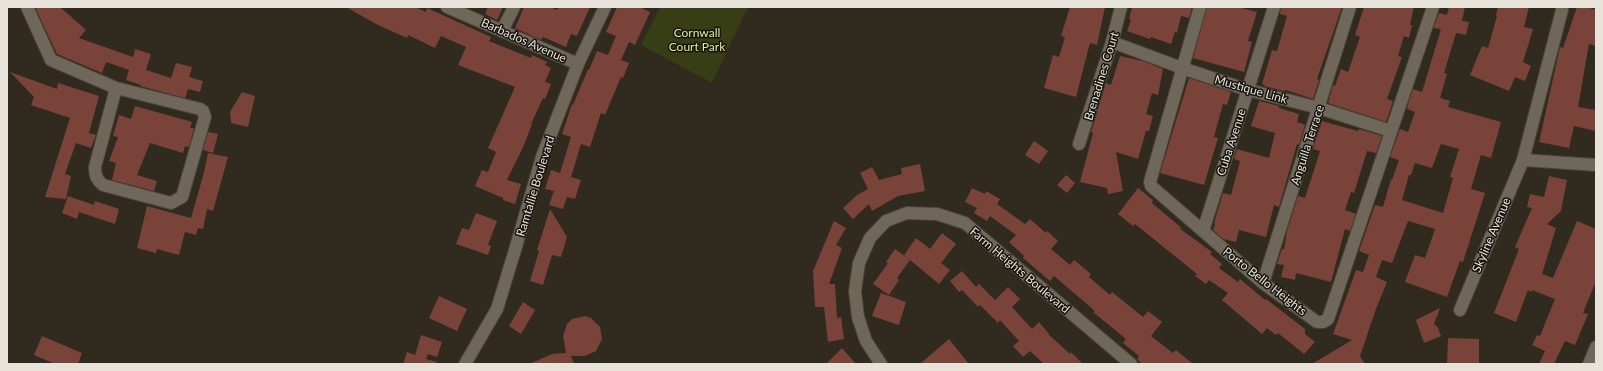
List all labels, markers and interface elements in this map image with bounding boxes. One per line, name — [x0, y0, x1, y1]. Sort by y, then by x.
street label: Barbados Avenue — [479, 14, 569, 66]
park label: Cornwall Court Park — [669, 25, 726, 54]
street label: Brenadines Court — [1080, 29, 1122, 122]
street label: Mustique Link — [1213, 71, 1290, 107]
street label: Anguilla Terrace — [1287, 103, 1327, 187]
street label: Cuba Avenue — [1213, 107, 1249, 177]
street label: Ramtallie Boulevard — [513, 134, 557, 238]
street label: Skyline Avenue — [1468, 195, 1514, 275]
street label: Farm Heights Boulevard — [967, 224, 1073, 316]
street label: Porto Bello Heights — [1220, 244, 1310, 318]

